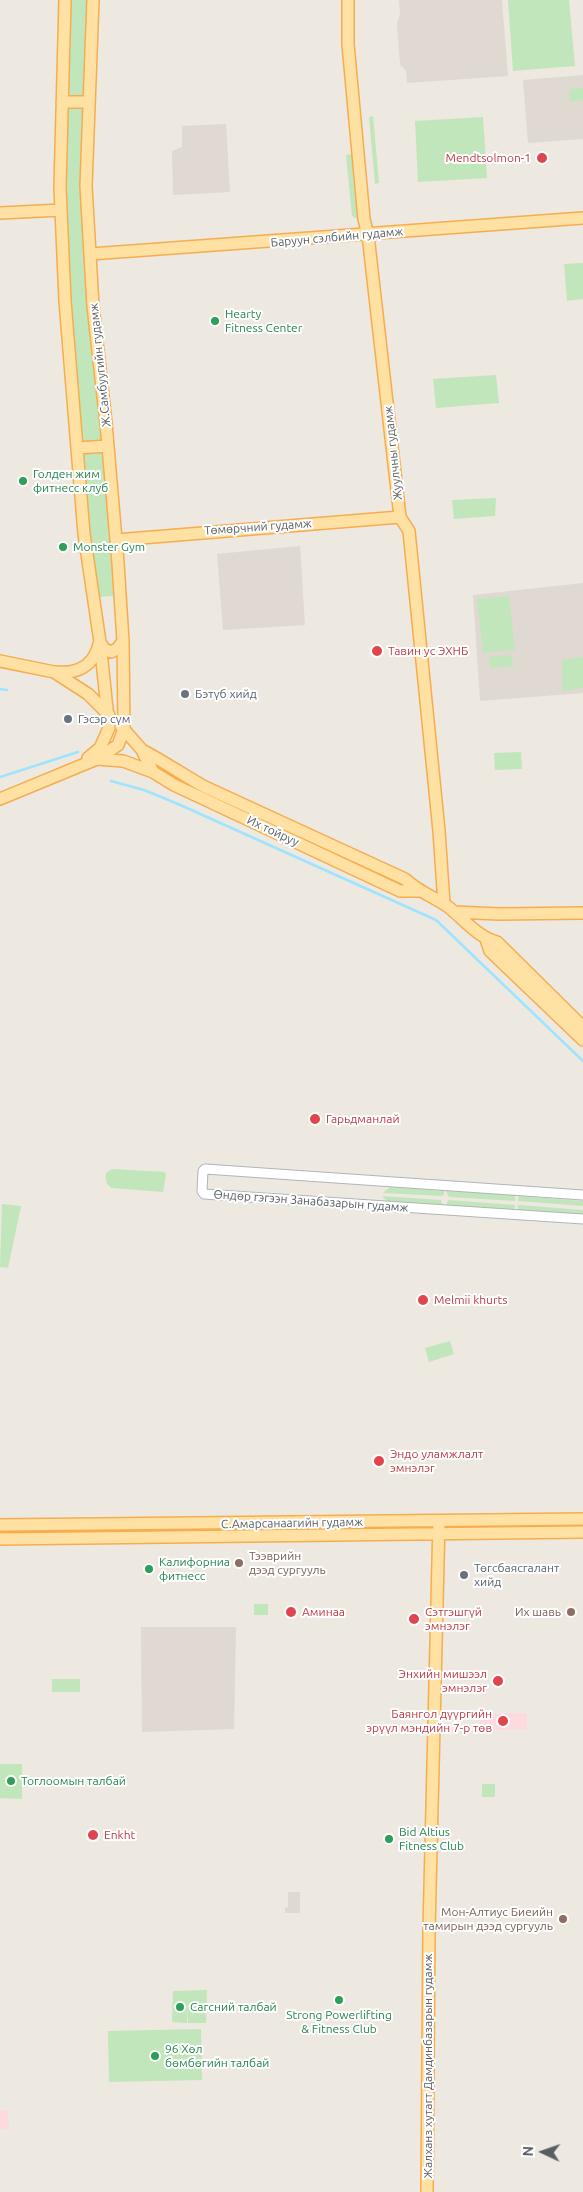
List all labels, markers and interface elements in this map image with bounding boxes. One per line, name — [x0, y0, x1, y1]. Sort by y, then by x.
place label: Mendtsolmon-1 — [446, 151, 531, 165]
marker: Mendtsolmon-1 — [535, 151, 549, 165]
street label: Баруун сэлбийн гудамж — [270, 224, 404, 250]
street label: Ж.Самбуугийн гудамж — [86, 302, 114, 428]
place label: Hearty Fitness Center — [225, 307, 302, 335]
marker: Hearty Fitness Center — [209, 315, 221, 327]
street label: Жуулчны гудамж — [381, 405, 405, 501]
place label: Голден жим фитнесс клуб — [33, 467, 108, 495]
marker: Голден жим фитнесс клуб — [17, 475, 29, 487]
street label: Төмөрчний гудамж — [204, 516, 312, 538]
place label: Monster Gym — [73, 540, 145, 554]
marker: Monster Gym — [57, 541, 69, 553]
marker: Тавин ус ЭХНБ — [370, 644, 384, 658]
place label: Тавин ус ЭХНБ — [388, 644, 468, 658]
place label: Бэтүб хийд — [195, 687, 257, 701]
marker: Бэтүб хийд — [179, 688, 191, 700]
place label: Гэсэр сүм — [78, 712, 130, 726]
marker: Гэсэр сүм — [62, 713, 74, 725]
street label: Их тойруу — [245, 813, 301, 849]
marker: Гарьдманлай — [308, 1112, 322, 1126]
place label: Гарьдманлай — [326, 1112, 400, 1126]
street label: Өндөр гэгээн Занабазарын гудамж — [213, 1187, 409, 1215]
marker: Melmii khurts — [416, 1293, 430, 1307]
place label: Melmii khurts — [434, 1293, 507, 1307]
place label: Эндо уламжлалт эмнэлэг — [390, 1447, 483, 1475]
marker: Эндо уламжлалт эмнэлэг — [372, 1454, 386, 1468]
street label: С.Амарсанаагийн гудамж — [221, 1515, 363, 1531]
place label: Тээврийн дээд сургууль — [249, 1549, 326, 1577]
place label: Калифорниа фитнесс — [159, 1555, 230, 1583]
marker: Тээврийн дээд сургууль — [233, 1557, 245, 1569]
place label: Төгсбаясгалант хийд — [474, 1561, 559, 1589]
marker: Калифорниа фитнесс — [143, 1563, 155, 1575]
marker: Төгсбаясгалант хийд — [458, 1569, 470, 1581]
marker: Аминаа — [284, 1605, 298, 1619]
place label: Аминаа — [302, 1605, 345, 1619]
place label: Сэтгэшгүй эмнэлэг — [425, 1605, 482, 1633]
place label: Их шавь — [515, 1605, 561, 1619]
marker: Их шавь — [565, 1606, 577, 1618]
marker: Сэтгэшгүй эмнэлэг — [407, 1612, 421, 1626]
place label: Энхийн мишээл эмнэлэг — [399, 1667, 487, 1695]
marker: Энхийн мишээл эмнэлэг — [491, 1674, 505, 1688]
place label: Баянгол дүүргийн эрүүл мэндийн 7-р төв — [366, 1707, 492, 1735]
marker: Баянгол дүүргийн эрүүл мэндийн 7-р төв — [496, 1714, 510, 1728]
place label: Тоглоомын талбай — [21, 1774, 126, 1788]
marker: Тоглоомын талбай — [5, 1775, 17, 1787]
place label: Bid Altius Fitness Club — [399, 1825, 464, 1853]
marker: Enkht — [86, 1828, 100, 1842]
place label: Enkht — [104, 1828, 135, 1842]
marker: Bid Altius Fitness Club — [383, 1833, 395, 1845]
place label: Мон-Алтиус Биеийн тамирын дээд сургууль — [423, 1905, 553, 1933]
marker: Мон-Алтиус Биеийн тамирын дээд сургууль — [557, 1913, 569, 1925]
street label: Жалханз хутагт Дамдинбазарын гудамж — [421, 1954, 435, 2178]
marker: Strong Powerlifting & Fitness Club — [333, 1994, 345, 2006]
place label: Сагсний талбай — [190, 2000, 277, 2014]
marker: Сагсний талбай — [174, 2001, 186, 2013]
place label: Strong Powerlifting & Fitness Club — [286, 2008, 392, 2036]
place label: 96 Хөл бөмбөгийн талбай — [165, 2042, 269, 2070]
marker: 96 Хөл бөмбөгийн талбай — [149, 2050, 161, 2062]
north arrow — [518, 2127, 568, 2177]
text: N — [520, 2146, 536, 2157]

